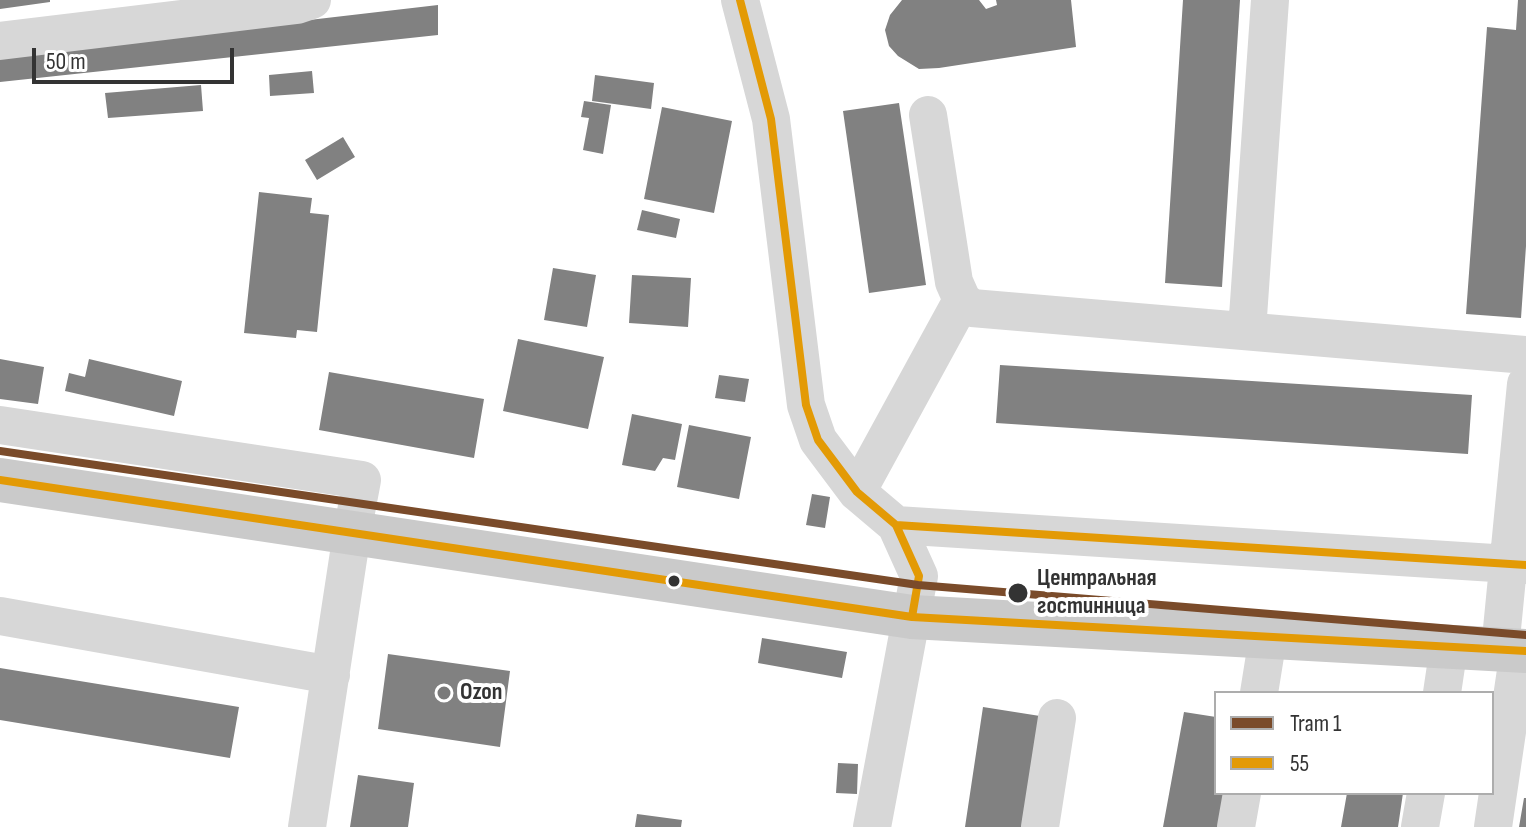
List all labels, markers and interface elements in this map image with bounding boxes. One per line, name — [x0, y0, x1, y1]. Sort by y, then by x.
scale bar — [36, 32, 238, 82]
text: 50 m — [46, 47, 86, 76]
place label: Центральная гостинница — [1037, 565, 1157, 621]
unlabelled marker — [666, 573, 682, 589]
marker: Центральная гостинница — [1006, 581, 1030, 605]
place label: Ozon — [460, 679, 502, 707]
marker: Ozon — [435, 684, 453, 702]
legend — [1214, 691, 1494, 795]
text: Tram 1 — [1290, 709, 1341, 738]
text: 55 — [1290, 749, 1309, 778]

